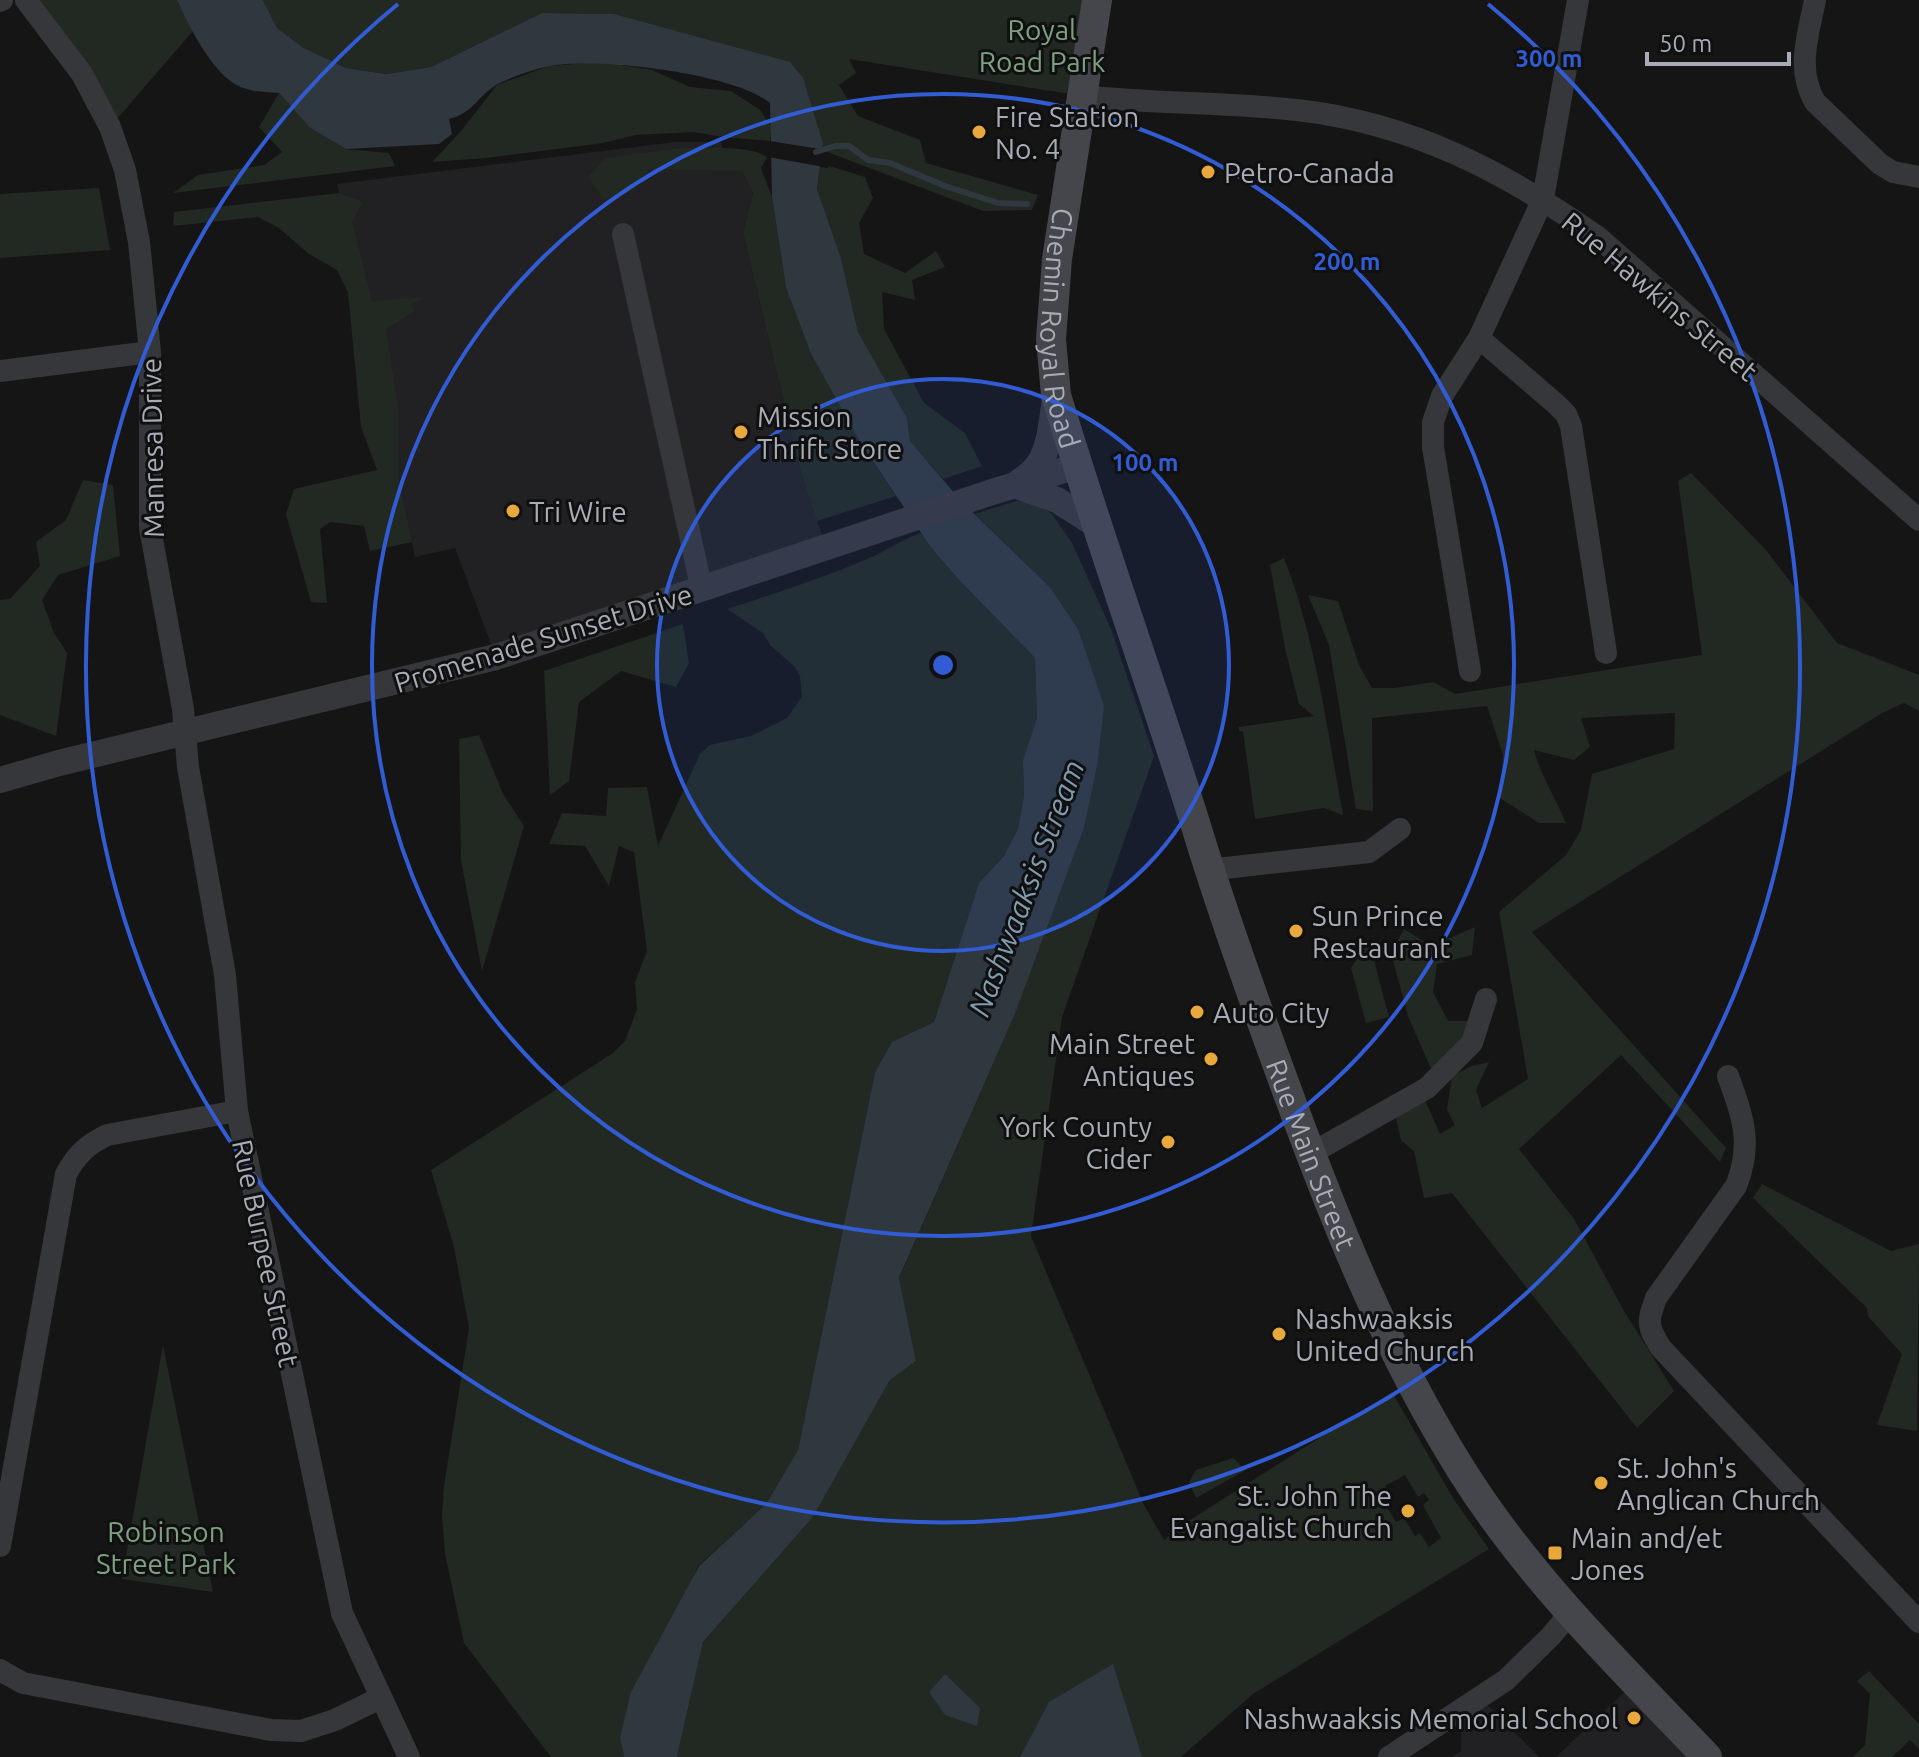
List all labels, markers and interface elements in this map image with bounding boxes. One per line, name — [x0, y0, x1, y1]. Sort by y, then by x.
park label: Royal Road Park — [979, 14, 1105, 77]
scale bar — [1647, 16, 1789, 66]
text: 50 m — [1659, 30, 1712, 57]
text: 300 m — [1516, 45, 1582, 72]
place label: Fire Station No. 4 — [995, 101, 1139, 164]
marker: Fire Station No. 4 — [970, 123, 988, 141]
place label: Petro-Canada — [1224, 157, 1395, 188]
marker: Petro-Canada — [1199, 163, 1217, 181]
street label: Chemin Royal Road — [1035, 206, 1087, 452]
street label: Rue Hawkins Street — [1556, 206, 1764, 386]
text: 200 m — [1314, 248, 1380, 275]
street label: Manresa Drive — [135, 358, 169, 538]
place label: Mission Thrift Store — [757, 401, 902, 464]
marker: Mission Thrift Store — [732, 423, 750, 441]
text: 100 m — [1112, 449, 1178, 476]
place label: Tri Wire — [529, 496, 627, 527]
marker: Tri Wire — [504, 502, 522, 520]
street label: Promenade Sunset Drive — [390, 578, 696, 698]
centre of rings — [929, 651, 957, 679]
water label: Nashwaaksis Stream — [961, 755, 1091, 1021]
place label: Sun Prince Restaurant — [1312, 900, 1450, 963]
marker: Sun Prince Restaurant — [1287, 922, 1305, 940]
place label: Auto City — [1213, 997, 1329, 1028]
marker: Auto City — [1188, 1003, 1206, 1021]
place label: Main Street Antiques — [1049, 1028, 1195, 1091]
marker: Main Street Antiques — [1202, 1050, 1220, 1068]
street label: Rue Main Street — [1261, 1055, 1363, 1254]
place label: York County Cider — [999, 1111, 1152, 1174]
marker: York County Cider — [1159, 1133, 1177, 1151]
street label: Rue Burpee Street — [227, 1137, 305, 1369]
place label: Nashwaaksis United Church — [1295, 1303, 1475, 1366]
marker: Nashwaaksis United Church — [1270, 1325, 1288, 1343]
place label: St. John's Anglican Church — [1617, 1452, 1820, 1515]
marker: St. John's Anglican Church — [1592, 1474, 1610, 1492]
place label: St. John The Evangalist Church — [1170, 1480, 1392, 1543]
marker: St. John The Evangalist Church — [1399, 1502, 1417, 1520]
park label: Robinson Street Park — [96, 1516, 236, 1579]
place label: Main and/et Jones — [1571, 1522, 1722, 1585]
marker: Main and/et Jones — [1546, 1544, 1564, 1562]
place label: Nashwaaksis Memorial School — [1244, 1703, 1618, 1734]
marker: Nashwaaksis Memorial School — [1625, 1709, 1643, 1727]

